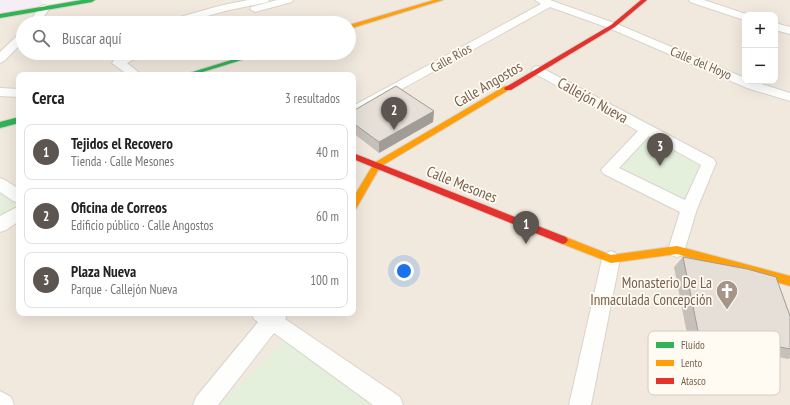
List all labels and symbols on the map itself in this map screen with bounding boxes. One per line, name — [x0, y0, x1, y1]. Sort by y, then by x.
street label: Calle Ríos — [428, 40, 474, 76]
street label: Calle del Hoyo — [668, 42, 735, 84]
street label: Calle Angostos — [450, 57, 526, 111]
street label: Callejón Nueva — [554, 73, 632, 127]
pin: 2 — [381, 97, 407, 130]
pin: 3 — [647, 133, 673, 166]
street label: Calle Mesones — [424, 161, 500, 207]
pin: 1 — [513, 211, 539, 244]
your location — [394, 261, 414, 281]
place label: Monasterio De La Inmaculada Concepción — [590, 273, 712, 309]
church icon: Monasterio De La Inmaculada Concepción — [714, 278, 740, 311]
legend — [648, 331, 780, 395]
text: Fluido — [681, 338, 705, 352]
text: Lento — [681, 356, 702, 370]
text: Atasco — [681, 374, 706, 388]

